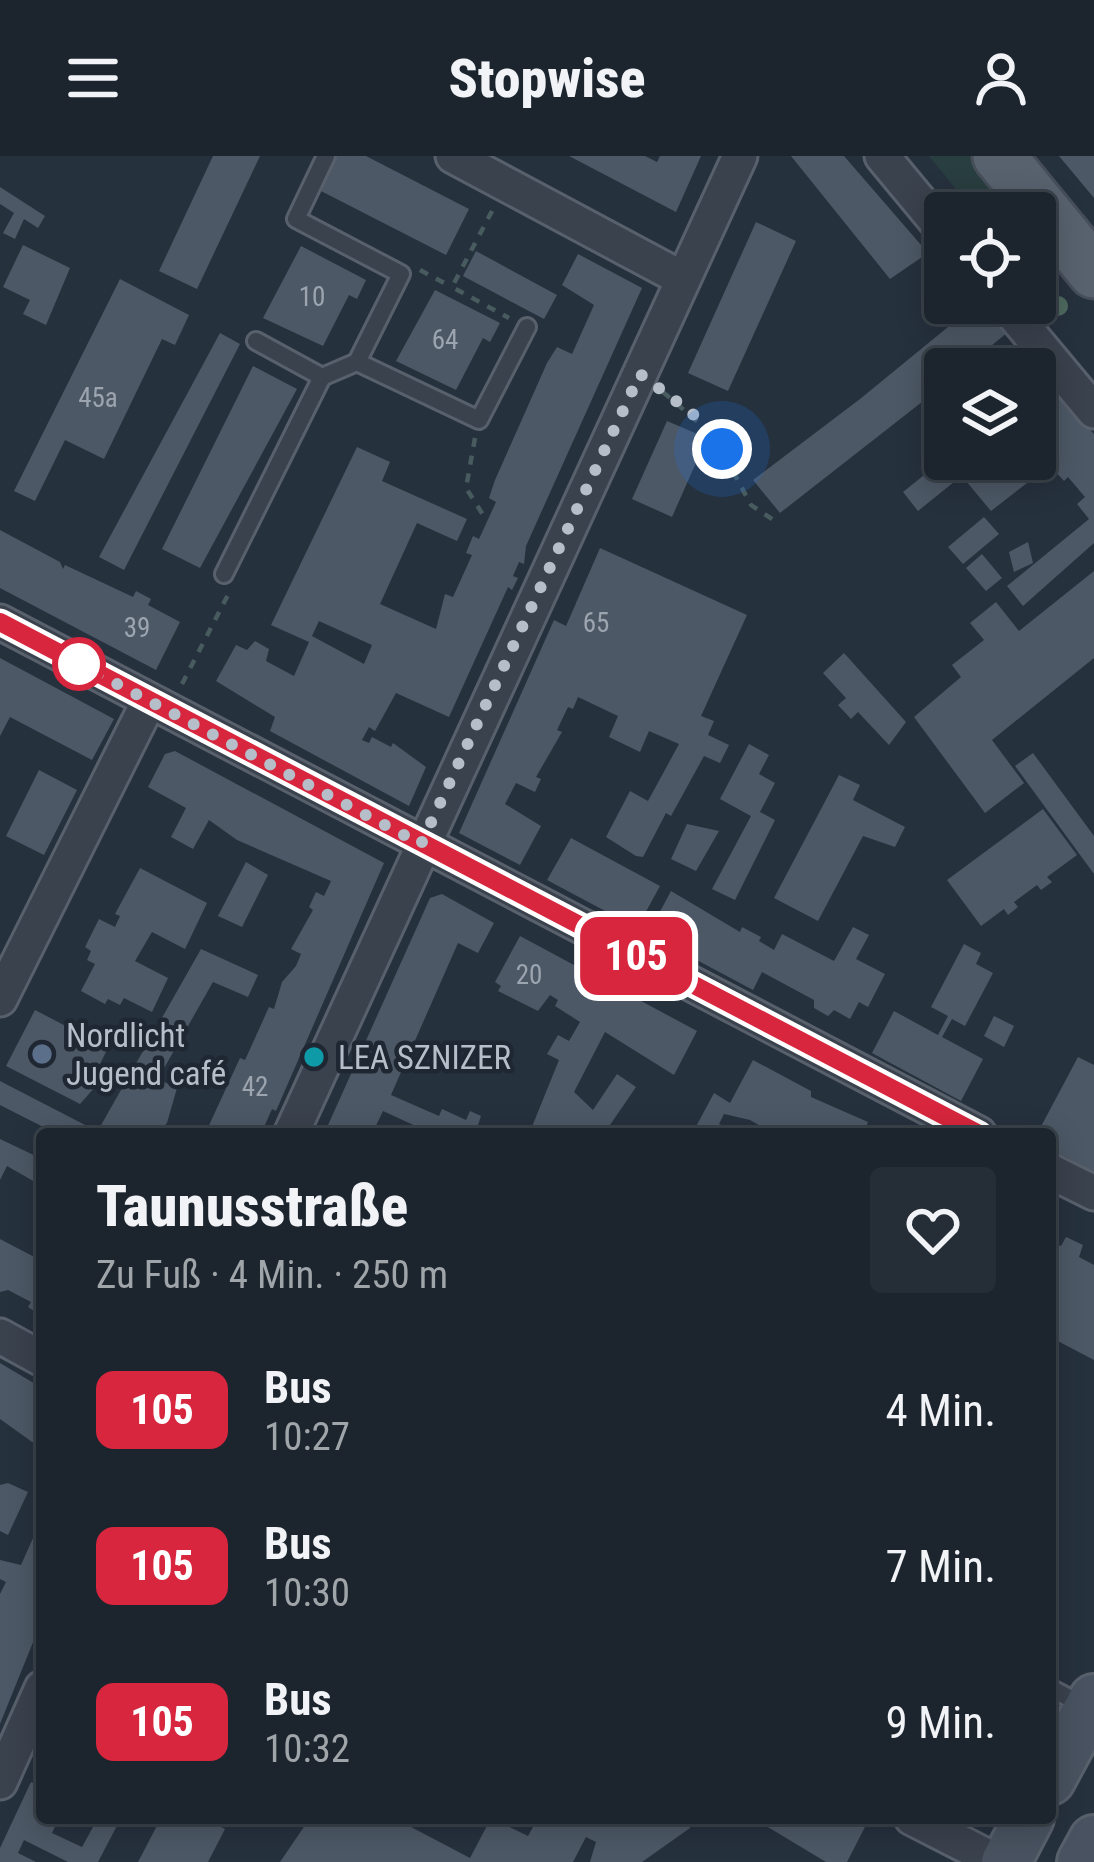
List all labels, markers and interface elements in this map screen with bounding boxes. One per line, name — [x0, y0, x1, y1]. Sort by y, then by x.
icon: menu — [60, 45, 126, 111]
icon: person — [968, 45, 1034, 111]
text: Stopwise — [448, 47, 646, 110]
map controls — [924, 192, 1056, 480]
button: locate — [924, 192, 1056, 324]
house number: 10 — [299, 281, 325, 313]
house number: 64 — [432, 324, 458, 356]
button: layers — [924, 348, 1056, 480]
house number: 45a — [78, 382, 118, 414]
your location — [692, 419, 752, 479]
house number: 65 — [583, 607, 609, 639]
house number: 39 — [124, 612, 150, 644]
unlabelled marker — [54, 639, 104, 689]
line badge: 105 — [567, 917, 705, 995]
text: 105 — [604, 931, 668, 980]
house number: 20 — [516, 959, 542, 991]
place label: Nordlicht Jugend café — [66, 1016, 226, 1093]
place label: LEA SZNIZER — [338, 1038, 511, 1077]
marker: Nordlicht Jugend café — [29, 1041, 55, 1067]
marker: LEA SZNIZER — [301, 1044, 327, 1070]
house number: 42 — [242, 1071, 268, 1103]
button: heart — [870, 1167, 996, 1293]
text: Taunusstraße — [96, 1173, 408, 1240]
text: Zu Fuß · 4 Min. · 250 m — [96, 1252, 448, 1298]
text: Bus — [264, 1361, 332, 1414]
text: 4 Min. — [885, 1384, 996, 1437]
text: 105 — [130, 1385, 194, 1434]
text: 10:27 — [264, 1414, 350, 1460]
text: Bus — [264, 1517, 332, 1570]
text: 7 Min. — [885, 1540, 996, 1593]
text: 105 — [130, 1541, 194, 1590]
text: 10:30 — [264, 1570, 350, 1616]
text: Bus — [264, 1673, 332, 1726]
text: 9 Min. — [885, 1696, 996, 1749]
text: 105 — [130, 1697, 194, 1746]
text: 10:32 — [264, 1726, 350, 1772]

